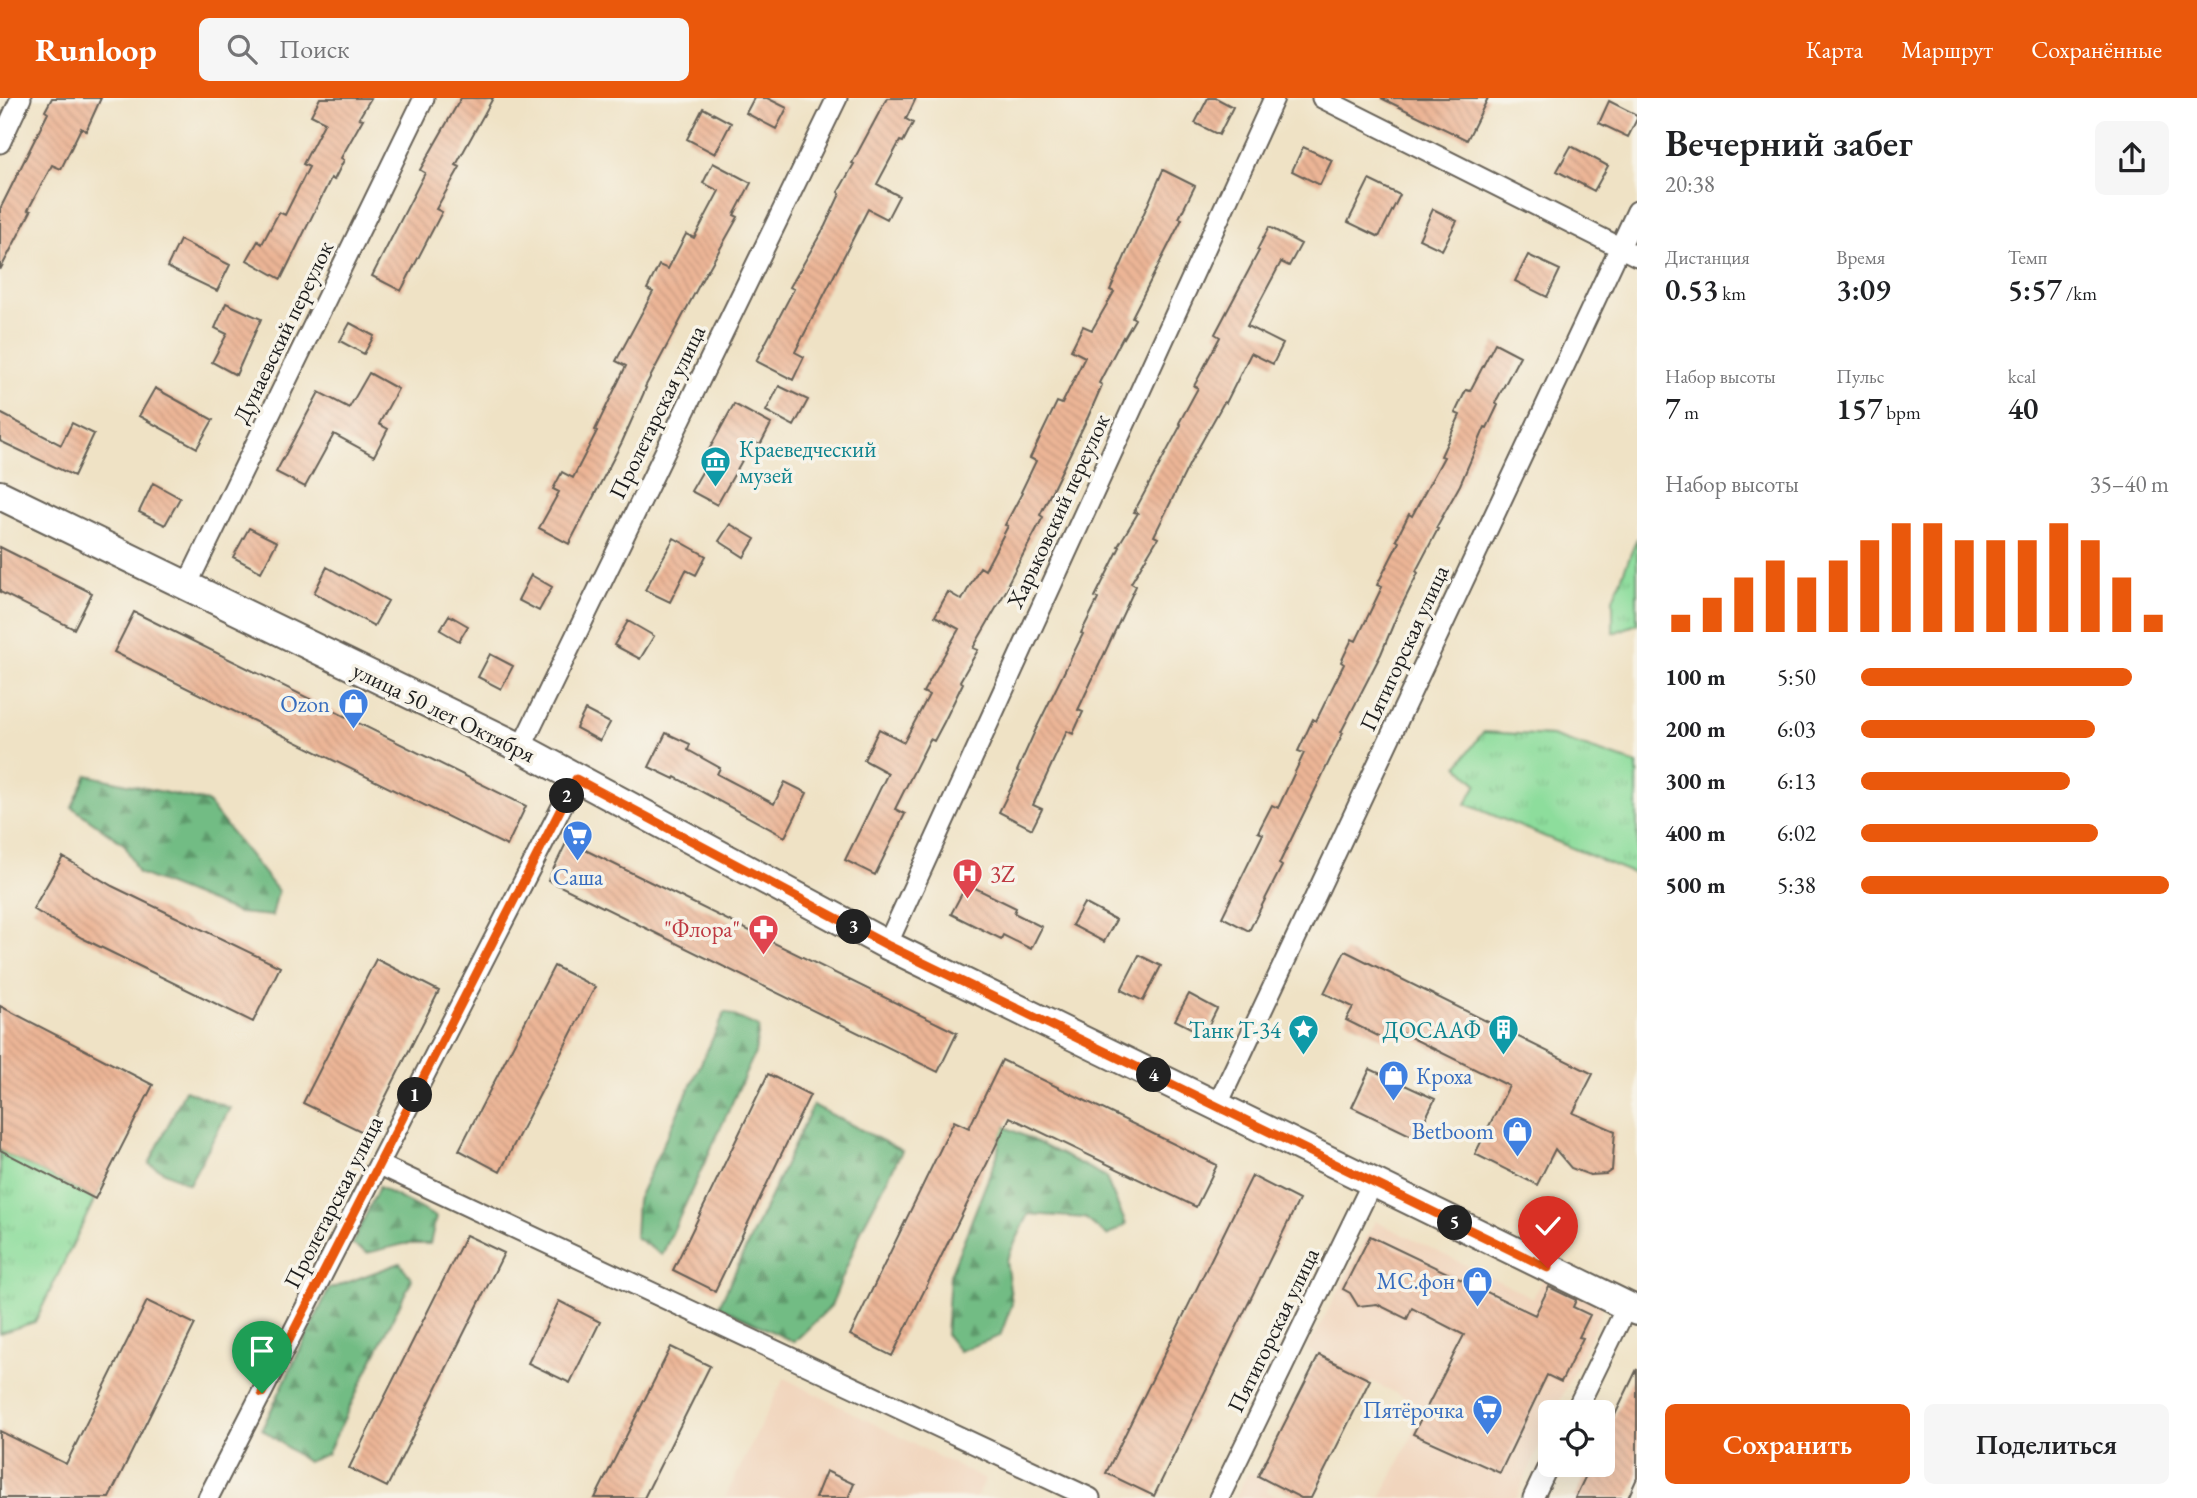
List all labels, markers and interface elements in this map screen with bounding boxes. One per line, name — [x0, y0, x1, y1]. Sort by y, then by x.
search box — [199, 18, 689, 81]
text: Runloop — [35, 28, 157, 71]
icon: search — [223, 30, 261, 68]
text: Поиск — [279, 32, 349, 66]
text: Карта — [1806, 34, 1863, 65]
text: Маршрут — [1901, 34, 1993, 65]
text: Сохранённые — [2031, 34, 2162, 65]
text: Вечерний забег — [1665, 118, 1913, 167]
button: share — [2095, 121, 2169, 195]
text: 20:38 — [1665, 169, 1715, 199]
street label: Дунаевский переулок — [226, 236, 340, 428]
text: Дистанция — [1665, 245, 1750, 270]
text: Время — [1836, 245, 1885, 270]
text: Темп — [2008, 245, 2047, 270]
text: 0.53 — [1665, 270, 1718, 309]
text: 3:09 — [1836, 270, 1891, 309]
text: 5:57 — [2008, 270, 2062, 309]
text: km — [1718, 281, 1746, 306]
text: /km — [2062, 281, 2097, 306]
street label: Пролетарская улица — [602, 319, 712, 504]
text: Набор высоты — [1665, 364, 1776, 389]
text: Пульс — [1836, 364, 1884, 389]
text: kcal — [2008, 364, 2036, 389]
text: 7 — [1665, 389, 1680, 428]
text: 157 — [1836, 389, 1883, 428]
text: 40 — [2008, 389, 2038, 428]
text: m — [1680, 400, 1699, 425]
text: bpm — [1883, 400, 1921, 425]
street label: Харьковский переулок — [999, 409, 1116, 614]
place label: Краеведческий музей — [739, 434, 876, 490]
museum icon: Краеведческий музей — [699, 445, 733, 489]
text: Набор высоты — [1665, 469, 1799, 499]
text: 35–40 m — [2090, 469, 2169, 499]
street label: Пятигорская улица — [1352, 559, 1456, 736]
street label: улица 50 лет Октября — [348, 655, 540, 769]
text: 100 m — [1665, 662, 1726, 692]
text: 5:50 — [1777, 662, 1816, 692]
shop icon: Ozon — [336, 687, 370, 731]
place label: Ozon — [280, 689, 330, 719]
text: 200 m — [1665, 714, 1726, 744]
text: 6:03 — [1777, 714, 1816, 744]
text: 300 m — [1665, 766, 1726, 796]
text: 6:13 — [1777, 766, 1816, 796]
pin: 2 — [550, 778, 584, 814]
text: 2 — [561, 783, 572, 808]
text: 400 m — [1665, 818, 1726, 848]
text: 6:02 — [1777, 818, 1816, 848]
supermarket icon: Саша — [561, 819, 595, 863]
hospital icon: 3Z — [950, 857, 984, 901]
place label: 3Z — [990, 859, 1015, 889]
place label: Саша — [553, 862, 604, 892]
text: 500 m — [1665, 870, 1726, 900]
text: 5:38 — [1777, 870, 1816, 900]
pin: 3 — [836, 910, 872, 944]
pharmacy icon: "Флора" — [746, 912, 780, 956]
place label: "Флора" — [664, 914, 740, 944]
text: 3 — [848, 914, 859, 939]
place icon: Танк Т-34 — [1287, 1013, 1321, 1057]
building icon: ДОСААФ — [1487, 1013, 1521, 1057]
place label: Танк Т-34 — [1189, 1015, 1282, 1045]
place label: ДОСААФ — [1382, 1015, 1481, 1045]
pin: 4 — [1136, 1058, 1172, 1093]
shop icon: Кроха — [1376, 1059, 1410, 1103]
place label: Кроха — [1416, 1061, 1473, 1091]
text: 4 — [1148, 1062, 1159, 1087]
pin: 1 — [398, 1077, 432, 1112]
text: 1 — [409, 1082, 420, 1107]
street label: Пролетарская улица — [277, 1110, 390, 1293]
shop icon: Betboom — [1500, 1114, 1534, 1158]
place label: Betboom — [1412, 1116, 1494, 1146]
pin — [1518, 1196, 1578, 1268]
pin: 5 — [1438, 1206, 1472, 1240]
icon: check — [1529, 1207, 1567, 1245]
text: 5 — [1449, 1210, 1460, 1235]
street label: Пятигорская улица — [1220, 1242, 1326, 1417]
shop icon: МС.фон — [1461, 1264, 1495, 1308]
place label: МС.фон — [1376, 1266, 1455, 1296]
pin — [232, 1321, 292, 1393]
icon: arrive — [243, 1332, 281, 1370]
supermarket icon: Пятёрочка — [1470, 1393, 1504, 1437]
place label: Пятёрочка — [1363, 1395, 1465, 1425]
map controls — [1538, 1400, 1615, 1477]
button: locate — [1538, 1400, 1615, 1477]
button: Сохранить — [1665, 1404, 1910, 1484]
button: Поделиться — [1924, 1404, 2169, 1484]

